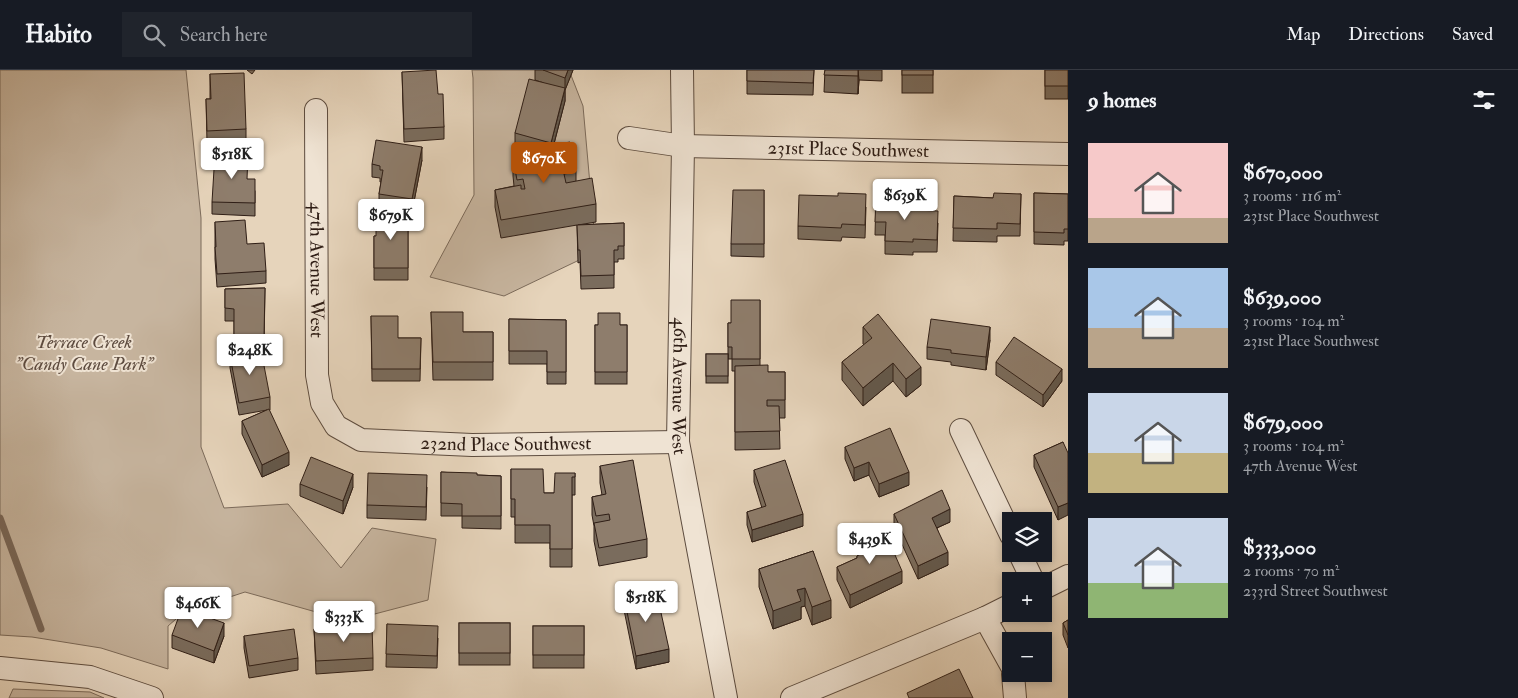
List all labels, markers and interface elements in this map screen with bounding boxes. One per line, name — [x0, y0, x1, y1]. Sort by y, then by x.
search box — [122, 12, 472, 57]
text: Habito — [25, 19, 92, 50]
icon: search — [140, 21, 168, 49]
text: Search here — [180, 23, 268, 47]
text: Map — [1287, 23, 1320, 46]
text: Directions — [1348, 23, 1424, 46]
text: Saved — [1452, 23, 1493, 46]
icon: filters — [1470, 86, 1498, 114]
text: 9 homes — [1088, 87, 1157, 114]
street label: 231st Place Southwest — [767, 136, 929, 163]
pin: $518K — [197, 138, 267, 180]
pin: $670K — [509, 142, 579, 184]
text: $518K — [212, 144, 252, 164]
text: $670K — [522, 148, 566, 168]
text: $670,000 — [1243, 159, 1323, 186]
icon: home — [1128, 163, 1188, 223]
pin: $639K — [870, 178, 940, 221]
text: $639K — [884, 185, 926, 205]
text: 3 rooms · 116 m² — [1243, 186, 1341, 206]
pin: $679K — [356, 198, 426, 241]
street label: 47th Avenue West — [304, 202, 329, 338]
text: $679K — [369, 205, 413, 225]
text: 231st Place Southwest — [1243, 206, 1379, 226]
text: $639,000 — [1243, 284, 1322, 311]
icon: home — [1128, 288, 1188, 348]
text: 3 rooms · 104 m² — [1243, 311, 1344, 331]
street label: 46th Avenue West — [666, 317, 692, 457]
park label: Terrace Creek "Candy Cane Park" — [15, 330, 155, 376]
text: 231st Place Southwest — [1243, 331, 1379, 351]
pin: $248K — [215, 334, 285, 376]
text: $248K — [228, 340, 272, 360]
text: $679,000 — [1243, 409, 1323, 436]
icon: home — [1128, 413, 1188, 473]
street label: 232nd Place Southwest — [420, 431, 591, 457]
text: 3 rooms · 104 m² — [1243, 436, 1344, 456]
text: 47th Avenue West — [1243, 456, 1357, 476]
map controls — [1002, 512, 1052, 682]
button: layers — [1002, 512, 1052, 562]
pin: $439K — [835, 522, 905, 565]
text: $439K — [848, 529, 892, 549]
text: $333,000 — [1243, 534, 1316, 561]
icon: home — [1128, 538, 1188, 598]
text: 2 rooms · 70 m² — [1243, 561, 1339, 581]
button: + — [1002, 572, 1052, 622]
pin: $518K — [611, 580, 681, 623]
text: 233rd Street Southwest — [1243, 581, 1388, 601]
pin: $466K — [163, 586, 233, 629]
text: $518K — [626, 587, 666, 607]
text: $466K — [176, 593, 221, 613]
pin: $333K — [309, 600, 379, 643]
text: $333K — [325, 607, 363, 627]
button: − — [1002, 632, 1052, 682]

